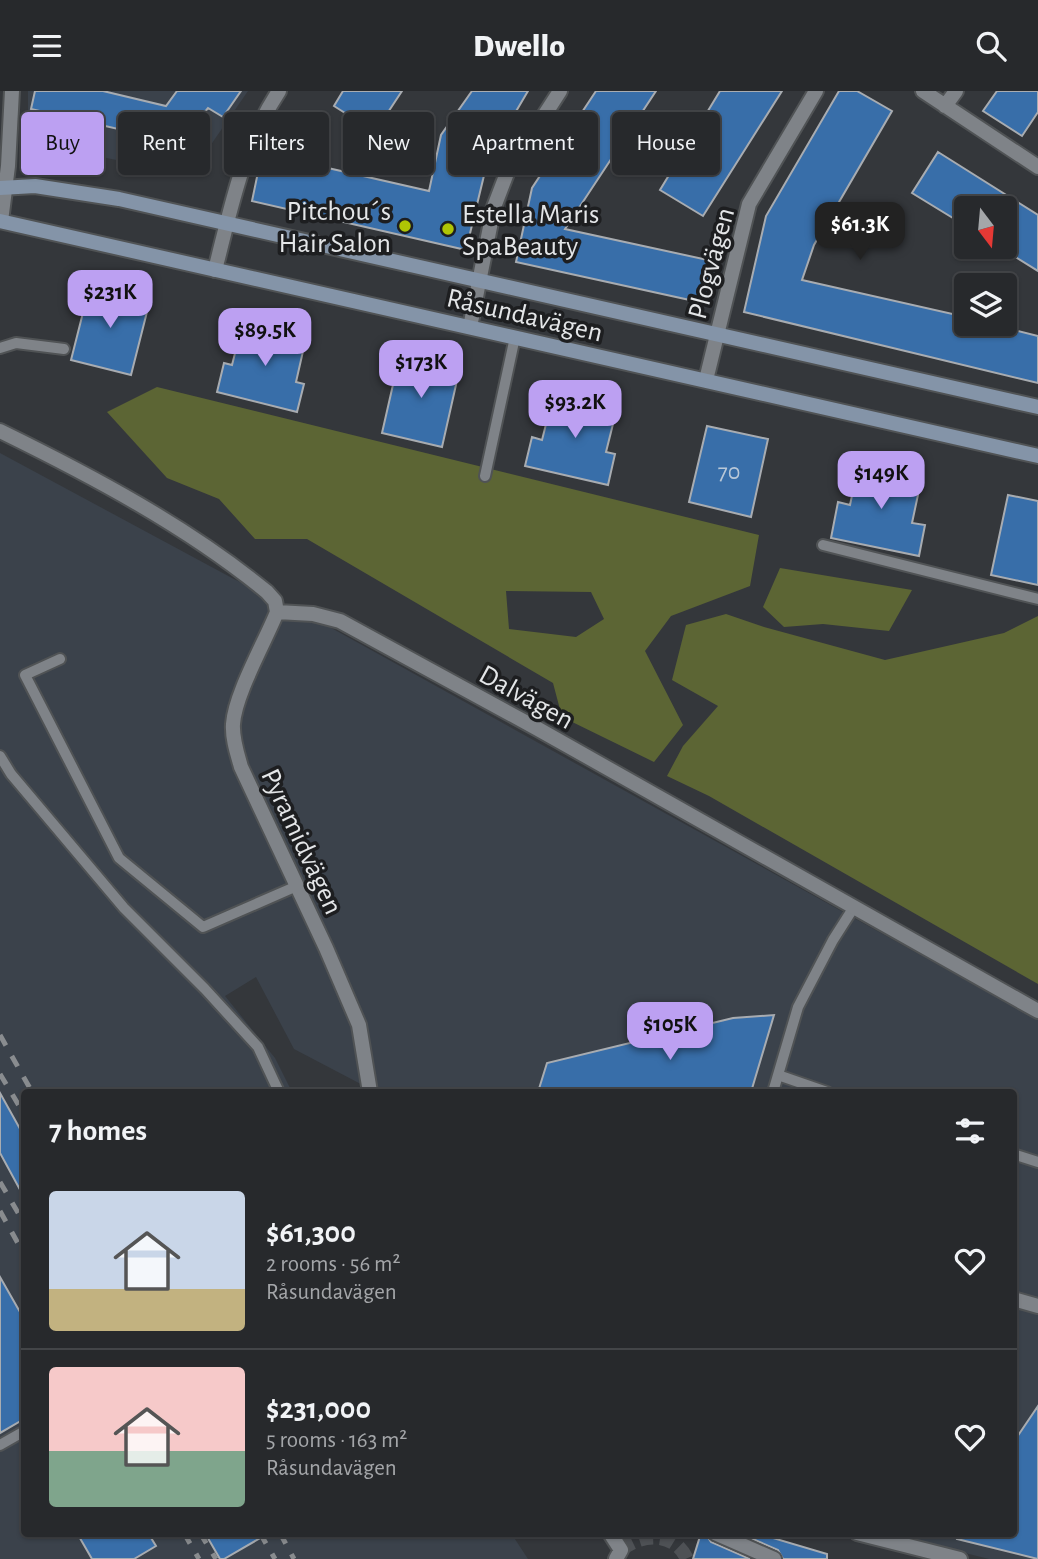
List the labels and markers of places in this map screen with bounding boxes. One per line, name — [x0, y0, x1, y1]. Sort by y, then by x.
place label: Pitchou´s Hair Salon — [279, 198, 391, 258]
place label: Estella Maris SpaBeauty — [462, 201, 599, 261]
pin: $61.3K — [803, 202, 917, 262]
marker: Pitchou´s Hair Salon — [397, 218, 413, 234]
marker: Estella Maris SpaBeauty — [440, 221, 456, 237]
pin: $231K — [61, 271, 159, 330]
pin: $89.5K — [208, 309, 322, 368]
pin: $173K — [372, 341, 470, 400]
pin: $93.2K — [518, 381, 632, 440]
pin: $149K — [832, 451, 930, 511]
pin: $105K — [621, 1003, 719, 1062]

